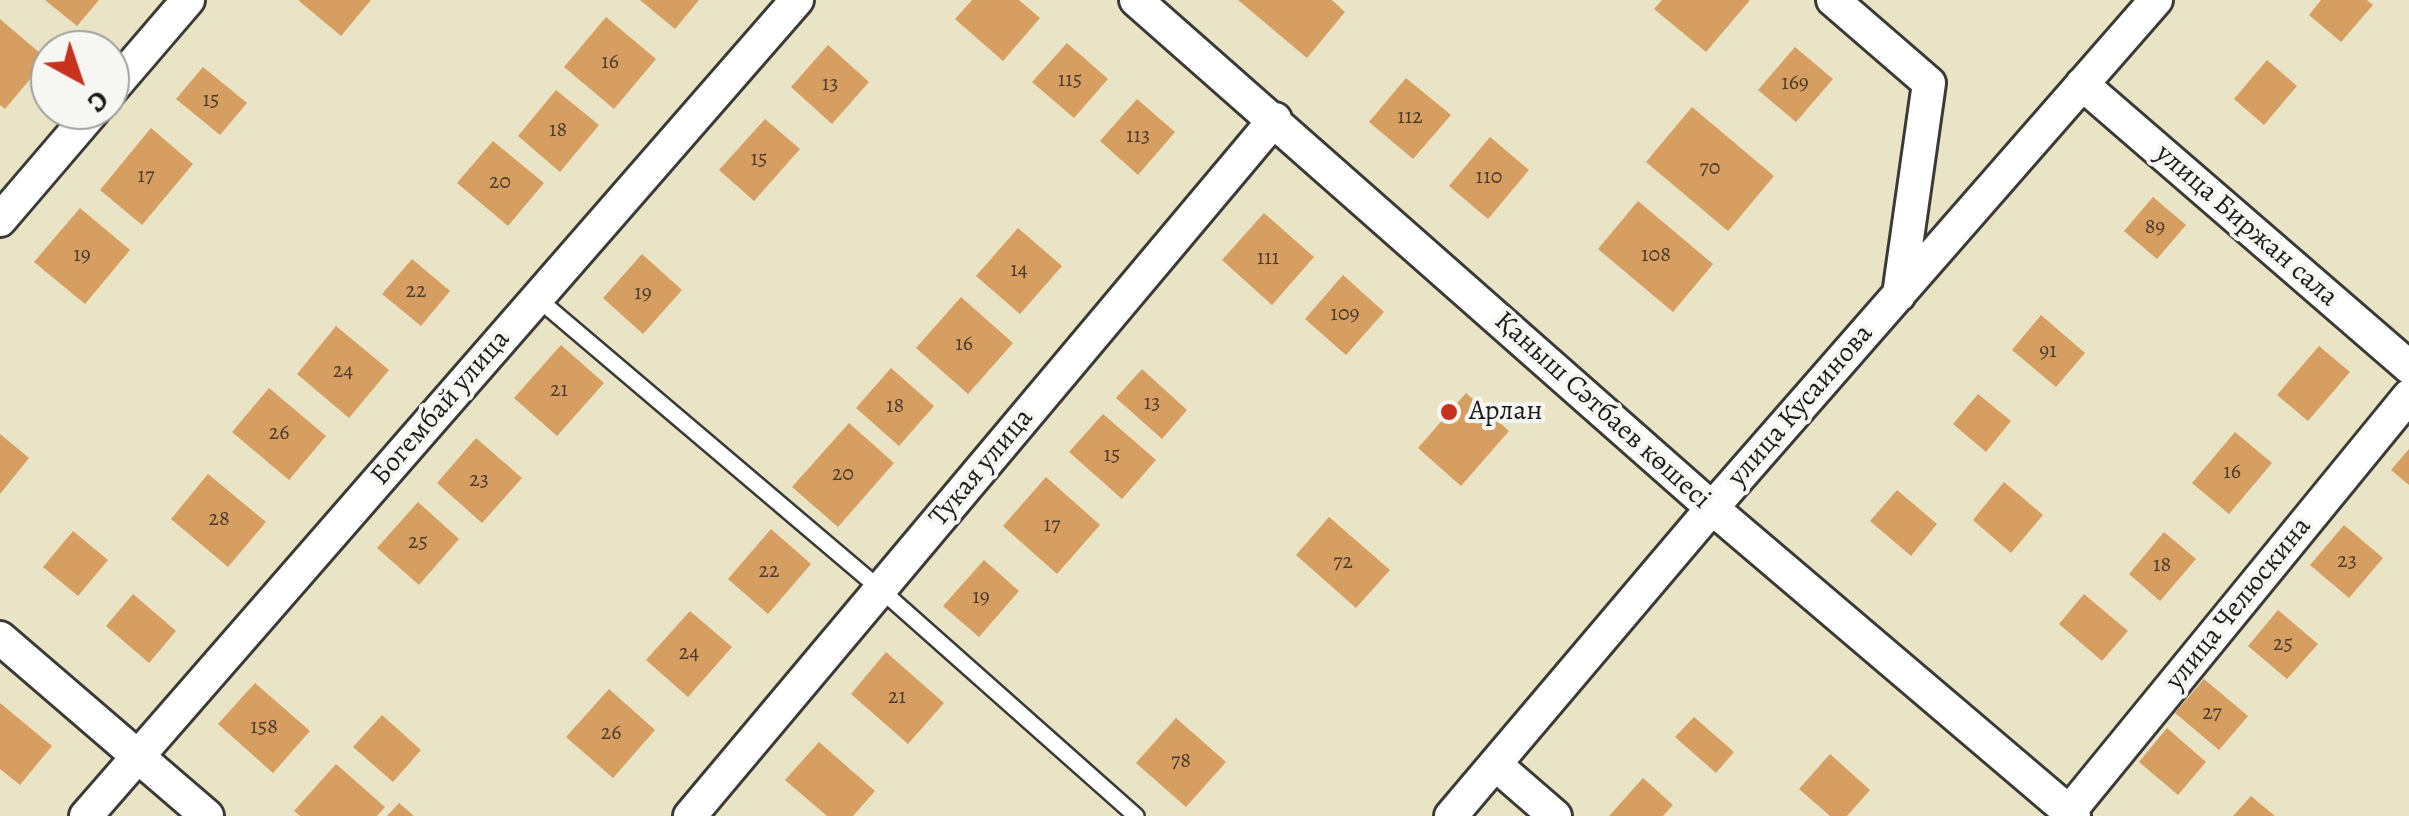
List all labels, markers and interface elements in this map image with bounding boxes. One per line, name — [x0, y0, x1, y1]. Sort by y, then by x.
north arrow — [30, 30, 130, 130]
house number: 16 — [601, 50, 619, 76]
house number: 115 — [1058, 68, 1082, 94]
house number: 169 — [1781, 71, 1809, 97]
house number: 13 — [822, 72, 838, 98]
text: С — [79, 81, 117, 122]
house number: 15 — [203, 88, 219, 114]
house number: 112 — [1397, 105, 1423, 131]
house number: 18 — [549, 118, 567, 144]
house number: 113 — [1126, 124, 1150, 150]
street label: улица Биржан сала — [2148, 138, 2344, 314]
house number: 15 — [751, 147, 767, 173]
house number: 70 — [1700, 156, 1720, 182]
house number: 17 — [138, 164, 154, 190]
house number: 110 — [1476, 165, 1502, 191]
house number: 20 — [489, 170, 511, 196]
house number: 89 — [2145, 215, 2165, 241]
house number: 19 — [73, 243, 91, 269]
house number: 108 — [1641, 243, 1671, 269]
house number: 111 — [1257, 246, 1279, 272]
house number: 14 — [1010, 258, 1028, 284]
house number: 22 — [406, 279, 426, 305]
house number: 19 — [634, 281, 652, 307]
house number: 109 — [1330, 302, 1360, 328]
street label: Қаныш Сәтбаев көшесі — [1487, 305, 1717, 517]
street label: улица Кусаинова — [1721, 318, 1881, 494]
street label: Богембай улица — [364, 323, 518, 493]
house number: 16 — [955, 332, 973, 358]
house number: 91 — [2039, 339, 2057, 365]
house number: 24 — [333, 359, 353, 385]
house number: 21 — [550, 378, 568, 404]
house number: 13 — [1144, 391, 1160, 417]
house number: 18 — [886, 394, 904, 420]
place label: Арлан — [1469, 395, 1543, 429]
marker: Арлан — [1438, 401, 1460, 423]
street label: Тукая улица — [923, 402, 1041, 534]
house number: 26 — [269, 421, 289, 447]
house number: 15 — [1104, 443, 1120, 469]
house number: 16 — [2223, 460, 2241, 486]
house number: 20 — [832, 462, 854, 488]
house number: 23 — [469, 468, 489, 494]
house number: 28 — [208, 507, 230, 533]
street label: улица Челюскина — [2159, 511, 2319, 697]
house number: 17 — [1044, 513, 1060, 539]
house number: 25 — [408, 530, 428, 556]
house number: 23 — [2337, 549, 2357, 575]
house number: 72 — [1333, 550, 1353, 576]
house number: 18 — [2153, 553, 2171, 579]
house number: 22 — [759, 559, 779, 585]
house number: 19 — [972, 585, 990, 611]
house number: 25 — [2273, 632, 2293, 658]
house number: 24 — [679, 641, 699, 667]
house number: 21 — [888, 685, 906, 711]
house number: 27 — [2202, 701, 2222, 727]
house number: 158 — [250, 715, 278, 741]
house number: 26 — [601, 721, 621, 747]
house number: 78 — [1171, 749, 1191, 775]

